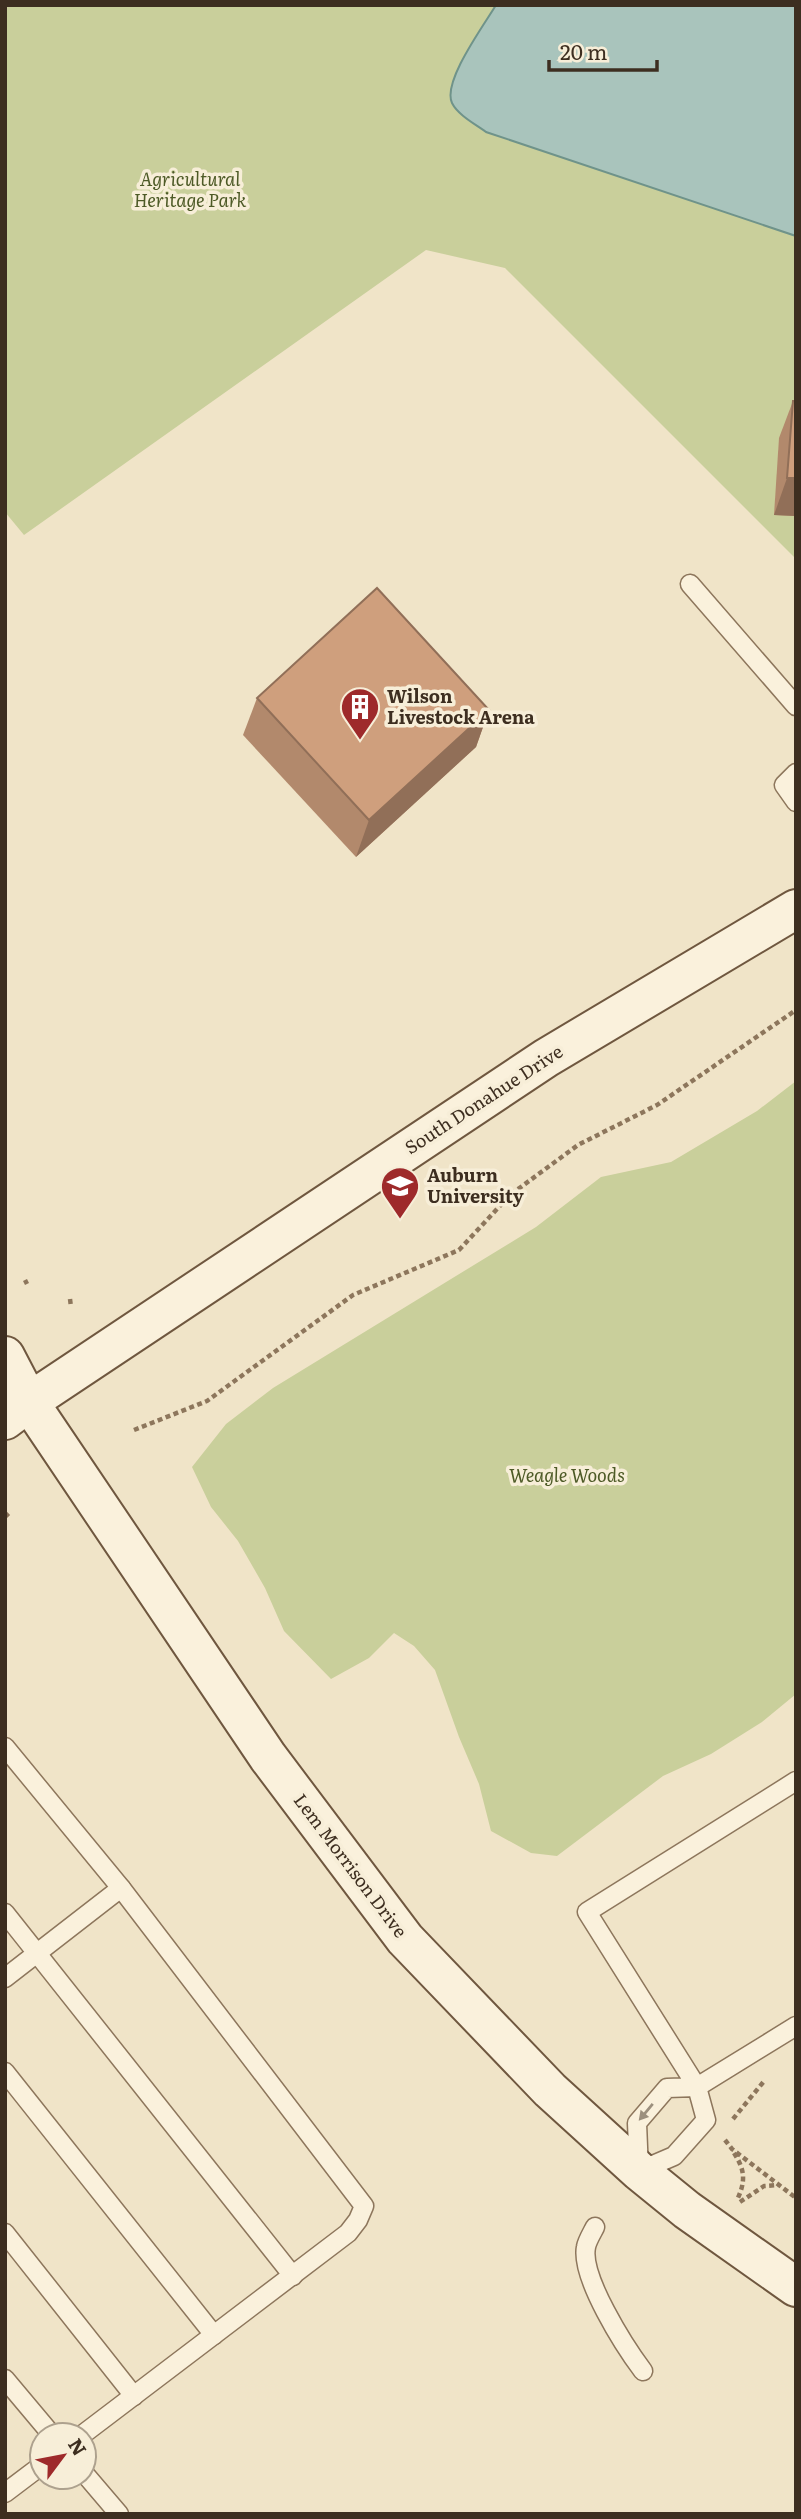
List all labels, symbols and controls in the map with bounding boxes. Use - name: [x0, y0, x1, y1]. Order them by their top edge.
- scale bar: [549, 28, 658, 72]
- text: 20 m: [560, 35, 607, 66]
- park label: Agricultural Heritage Park: [134, 165, 246, 213]
- place label: Wilson Livestock Arena: [387, 682, 535, 730]
- building icon: Wilson Livestock Arena: [339, 686, 381, 741]
- street label: South Donahue Drive: [399, 1037, 568, 1160]
- place label: Auburn University: [427, 1161, 524, 1209]
- school or university icon: Auburn University: [379, 1165, 421, 1220]
- park label: Weagle Woods: [509, 1461, 625, 1488]
- street label: Lem Morrison Drive: [288, 1787, 414, 1943]
- one-way arrow: [639, 2103, 654, 2121]
- north arrow: [28, 2421, 98, 2491]
- text: N: [62, 2432, 94, 2461]

